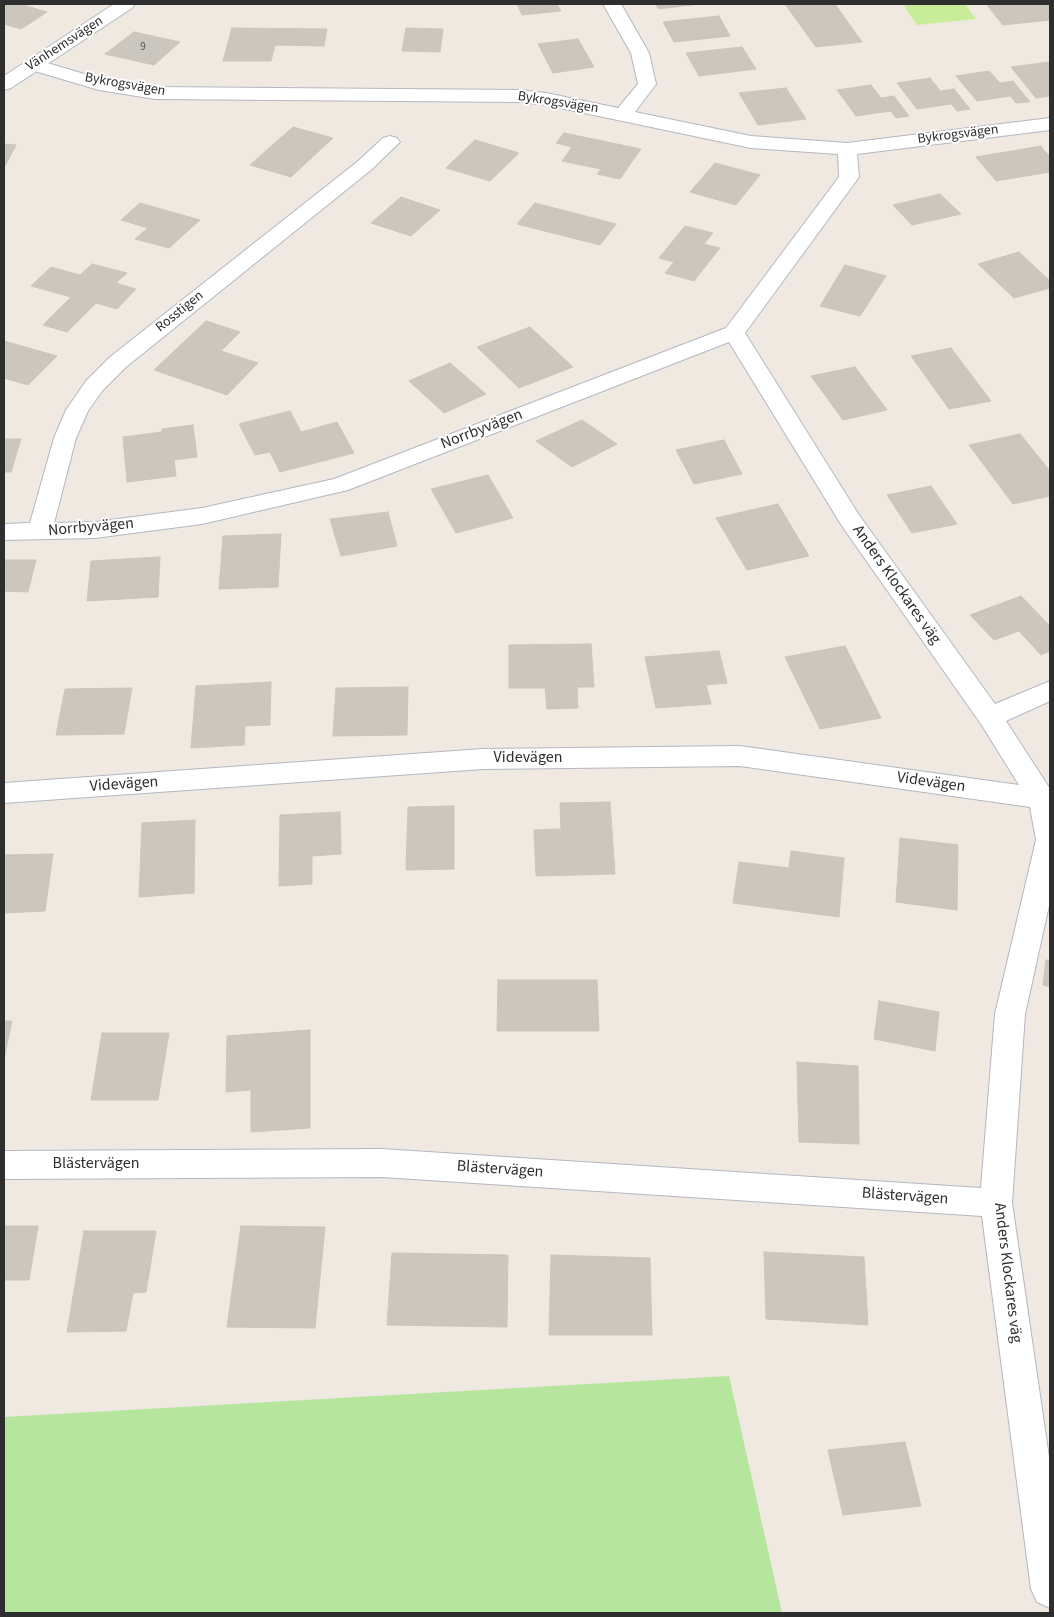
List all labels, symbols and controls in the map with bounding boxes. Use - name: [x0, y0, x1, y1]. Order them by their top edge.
- street label: Vänhemsvägen: [23, 13, 107, 75]
- house number: 9: [140, 41, 146, 55]
- street label: Bykrogsvägen: [83, 70, 167, 100]
- street label: Bykrogsvägen: [516, 88, 600, 118]
- street label: Bykrogsvägen: [917, 122, 999, 148]
- street label: Rosstigen: [153, 288, 207, 336]
- street label: Norrbyvägen: [438, 406, 526, 454]
- street label: Norrbyvägen: [47, 515, 135, 541]
- street label: Anders Klockares väg: [848, 522, 944, 648]
- street label: Videvägen: [494, 748, 562, 768]
- street label: Videvägen: [896, 769, 966, 797]
- street label: Videvägen: [89, 773, 159, 797]
- street label: Blästervägen: [53, 1154, 139, 1174]
- street label: Blästervägen: [456, 1157, 544, 1183]
- street label: Blästervägen: [861, 1184, 949, 1210]
- street label: Anders Klockares väg: [989, 1202, 1025, 1344]

